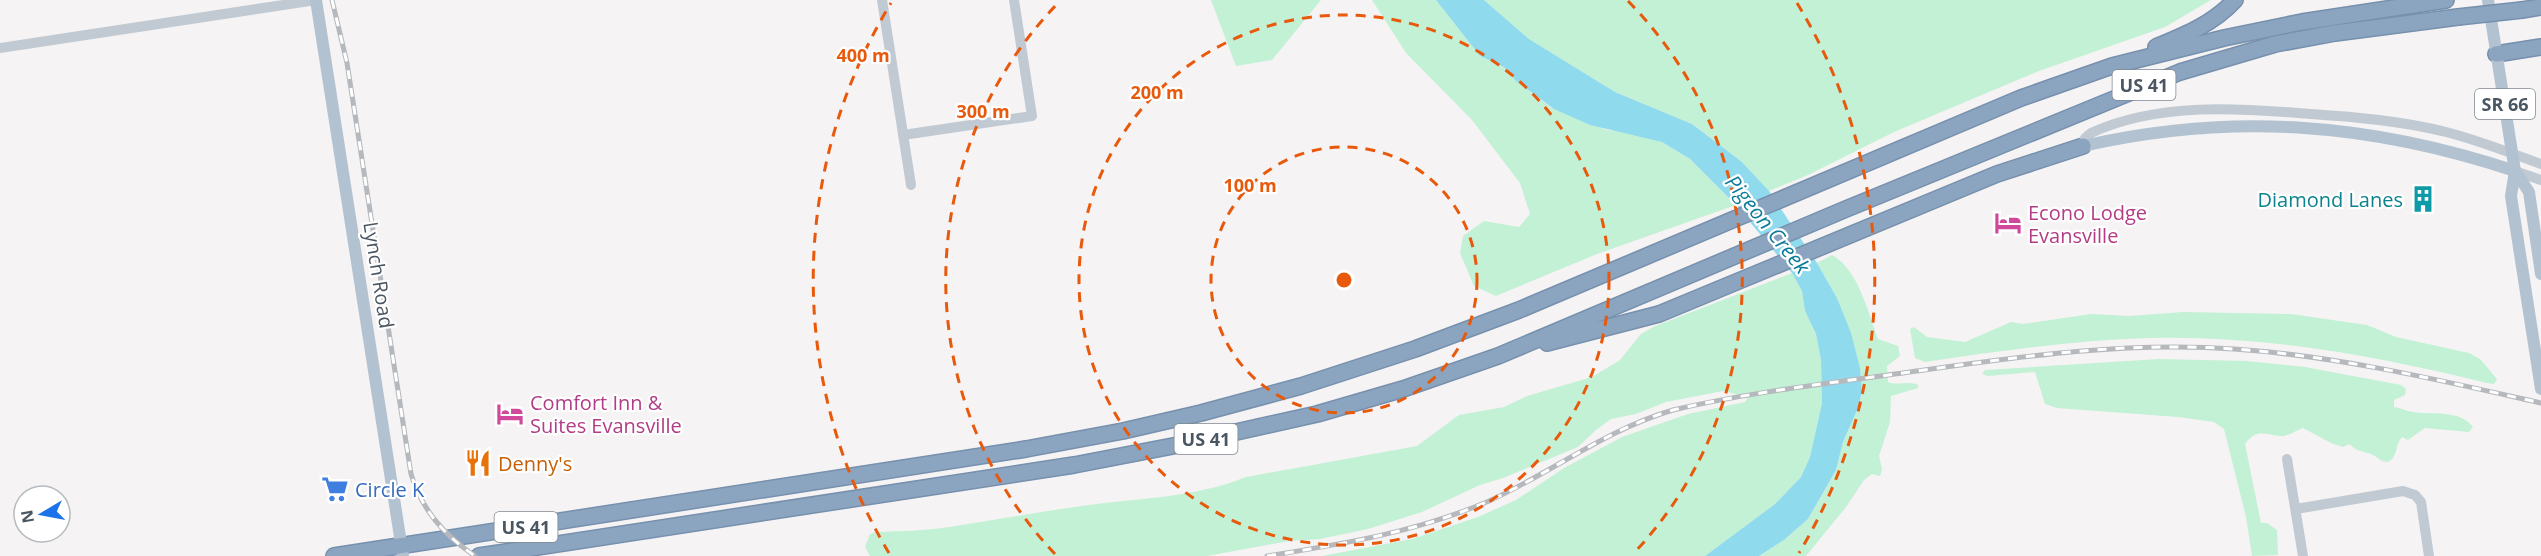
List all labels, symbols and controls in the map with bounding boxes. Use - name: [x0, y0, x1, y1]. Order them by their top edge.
- text: 400 m: [836, 43, 890, 67]
- road number: US 41: [2112, 70, 2176, 100]
- text: 200 m: [1130, 80, 1184, 104]
- road number: SR 66: [2475, 89, 2535, 119]
- text: 300 m: [956, 99, 1010, 123]
- water label: Pigeon Creek: [1719, 169, 1817, 280]
- text: 100 m: [1223, 173, 1277, 197]
- building icon: Diamond Lanes: [2408, 184, 2438, 214]
- place label: Diamond Lanes: [2258, 186, 2403, 213]
- place label: Econo Lodge Evansville: [2028, 199, 2147, 249]
- hotel icon: Econo Lodge Evansville: [1993, 208, 2023, 238]
- street label: Lynch Road: [357, 220, 401, 330]
- centre of rings: [1334, 270, 1354, 290]
- place label: Comfort Inn & Suites Evansville: [530, 389, 682, 439]
- hotel icon: Comfort Inn & Suites Evansville: [495, 399, 525, 429]
- road number: US 41: [1174, 424, 1238, 454]
- restaurant icon: Denny's: [463, 448, 493, 478]
- place label: Denny's: [498, 450, 572, 477]
- supermarket icon: Circle K: [320, 474, 350, 504]
- place label: Circle K: [355, 476, 425, 503]
- north arrow: [12, 484, 72, 544]
- text: N: [15, 508, 39, 525]
- road number: US 41: [494, 512, 558, 542]

